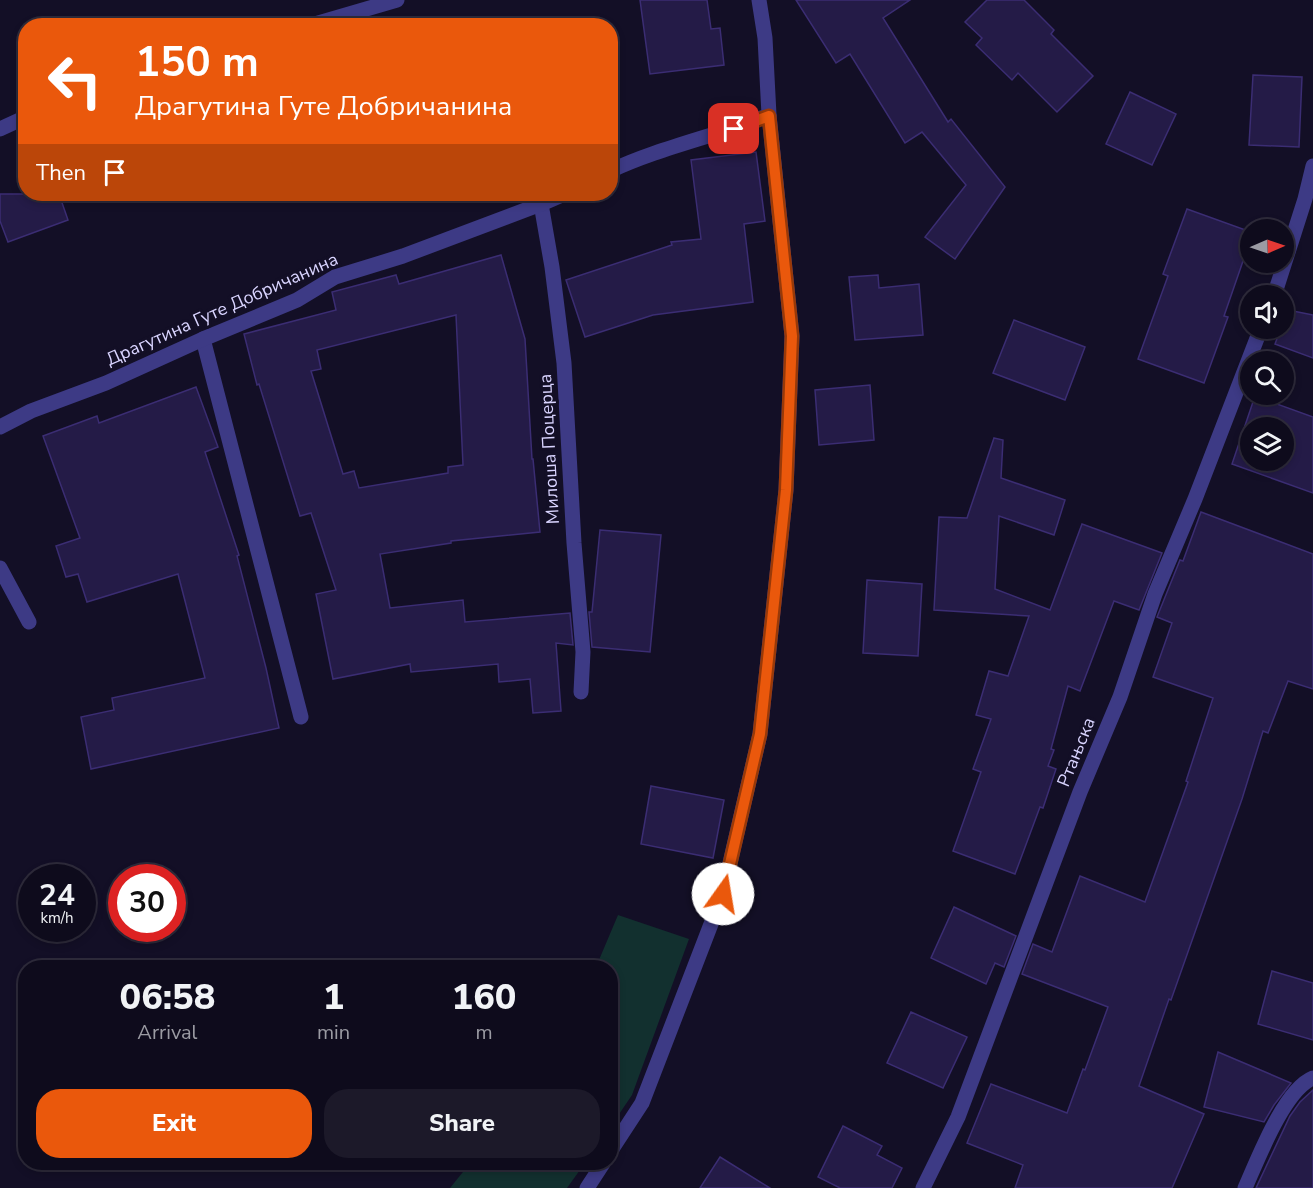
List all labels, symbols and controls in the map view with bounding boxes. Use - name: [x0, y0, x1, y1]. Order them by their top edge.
- text: 150 m: [135, 34, 259, 91]
- icon: left: [36, 42, 114, 120]
- text: Драгутина Гуте Добричанина: [135, 88, 512, 125]
- pin: [708, 103, 759, 154]
- icon: arrive: [717, 112, 750, 145]
- icon: arrive: [98, 156, 131, 189]
- text: Then: [36, 158, 86, 188]
- north arrow: [1240, 219, 1294, 273]
- map controls: [1240, 219, 1294, 471]
- street label: Драгутина Гуте Добричанина: [102, 247, 342, 371]
- button: sound: [1240, 285, 1294, 339]
- button: search: [1240, 351, 1294, 405]
- street label: Милоша Поцерца: [533, 373, 565, 525]
- button: layers: [1240, 417, 1294, 471]
- street label: Ртањска: [1051, 714, 1101, 790]
- position arrow: [691, 862, 755, 926]
- speed limit sign: 30: [108, 864, 186, 942]
- text: 24: [39, 875, 75, 916]
- text: km/h: [40, 908, 74, 928]
- text: 06:58: [120, 973, 215, 1022]
- text: 1: [323, 973, 344, 1022]
- text: 160: [452, 973, 516, 1022]
- text: Arrival: [137, 1019, 198, 1046]
- text: min: [317, 1019, 350, 1046]
- text: m: [475, 1019, 493, 1046]
- button: Exit: [36, 1089, 312, 1158]
- button: Share: [324, 1089, 600, 1158]

